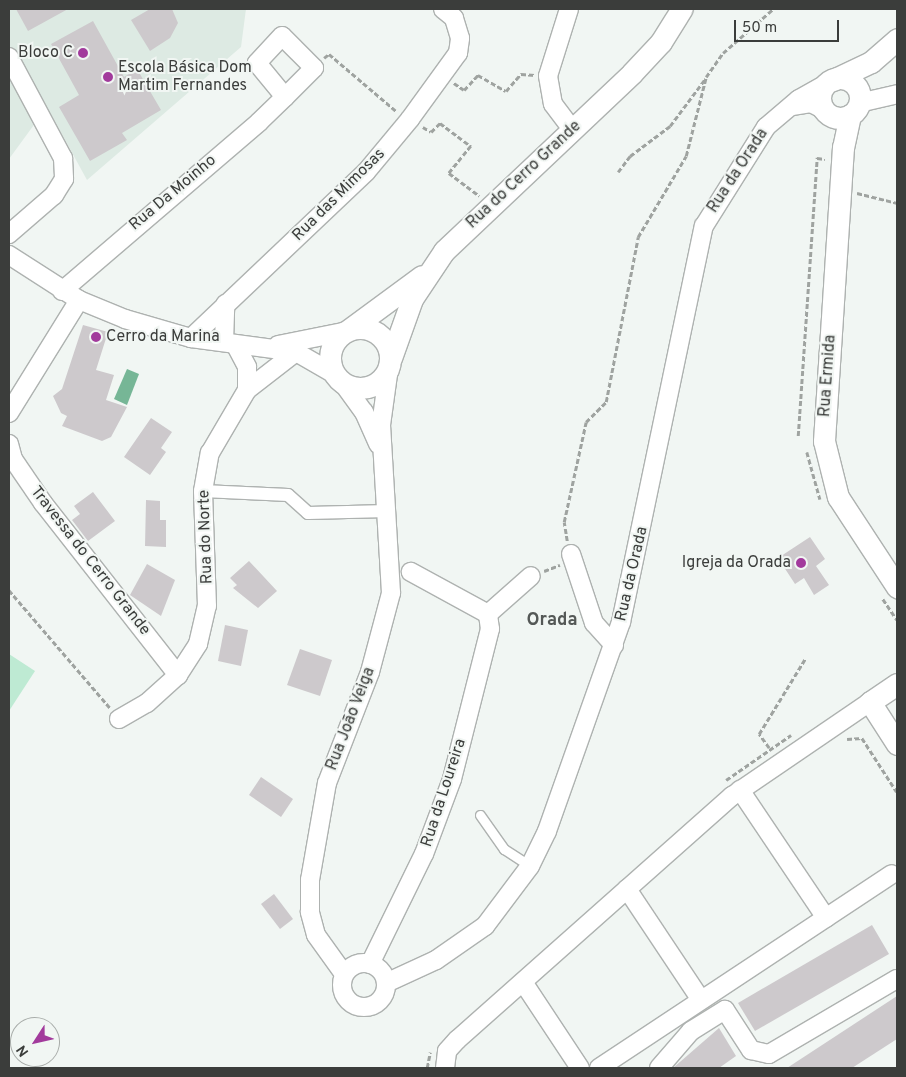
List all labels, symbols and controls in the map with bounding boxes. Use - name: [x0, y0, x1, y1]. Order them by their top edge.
- scale bar: [736, 10, 841, 42]
- text: 50 m: [742, 19, 777, 38]
- place label: Bloco C: [18, 43, 73, 63]
- marker: Bloco C: [77, 47, 89, 59]
- place label: Escola Básica Dom Martim Fernandes: [118, 58, 252, 96]
- marker: Escola Básica Dom Martim Fernandes: [102, 71, 114, 83]
- street label: Rua do Cerro Grande: [463, 117, 585, 233]
- street label: Rua da Orada: [704, 125, 772, 217]
- street label: Rua das Mimosas: [289, 145, 389, 245]
- street label: Rua Da Moinho: [126, 151, 220, 235]
- place label: Cerro da Marina: [106, 327, 220, 347]
- marker: Cerro da Marina: [90, 331, 102, 343]
- street label: Rua Ermida: [816, 334, 840, 418]
- street label: Travessa do Cerro Grande: [26, 483, 154, 639]
- street label: Rua do Norte: [195, 489, 217, 585]
- street label: Rua da Orada: [612, 525, 652, 623]
- place label: Igreja da Orada: [682, 553, 791, 573]
- marker: Igreja da Orada: [795, 557, 807, 569]
- district label: Orada: [527, 610, 577, 632]
- street label: Rua João Veiga: [322, 664, 380, 774]
- street label: Rua da Loureira: [417, 736, 471, 850]
- north arrow: [10, 1017, 60, 1067]
- text: N: [13, 1041, 33, 1059]

